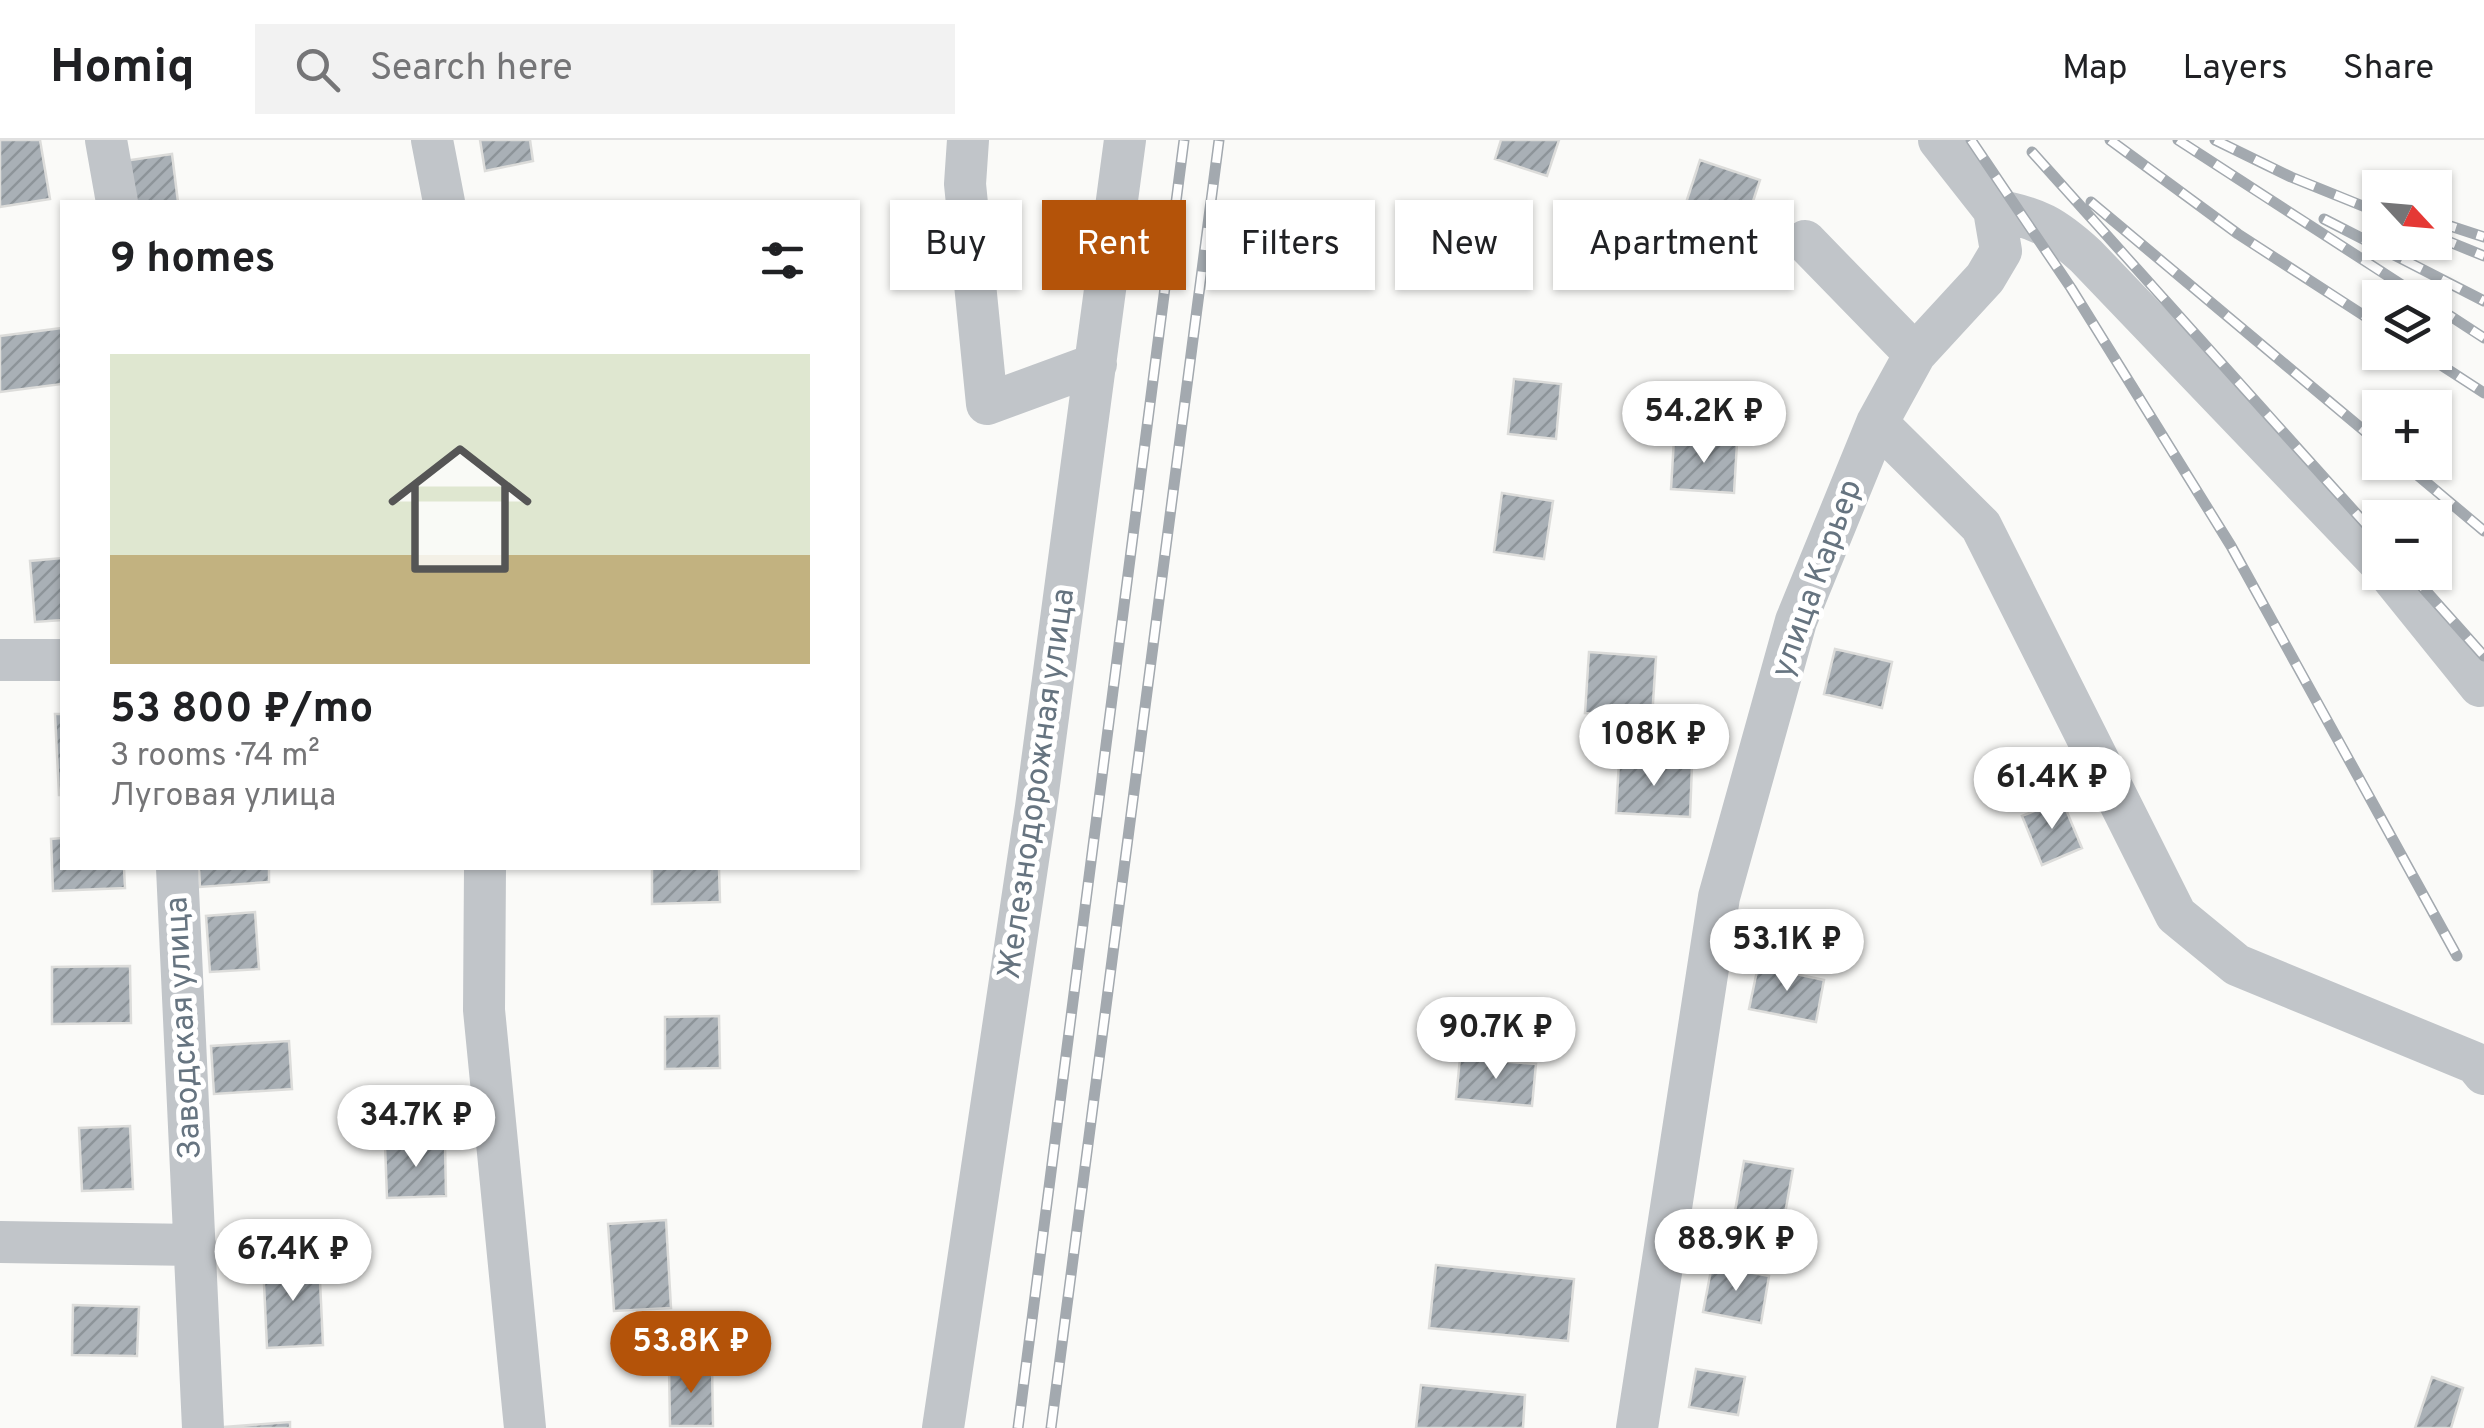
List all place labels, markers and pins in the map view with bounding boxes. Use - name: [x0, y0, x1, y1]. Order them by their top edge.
- pin: 54.2K ₽: [1612, 381, 1796, 466]
- pin: 108K ₽: [1573, 704, 1735, 789]
- pin: 61.4K ₽: [1960, 747, 2144, 832]
- pin: 53.1K ₽: [1695, 909, 1879, 994]
- pin: 90.7K ₽: [1404, 997, 1588, 1082]
- pin: 34.7K ₽: [324, 1085, 508, 1170]
- pin: 88.9K ₽: [1644, 1209, 1828, 1294]
- pin: 67.4K ₽: [201, 1219, 385, 1304]
- pin: 53.8K ₽: [599, 1311, 783, 1396]

